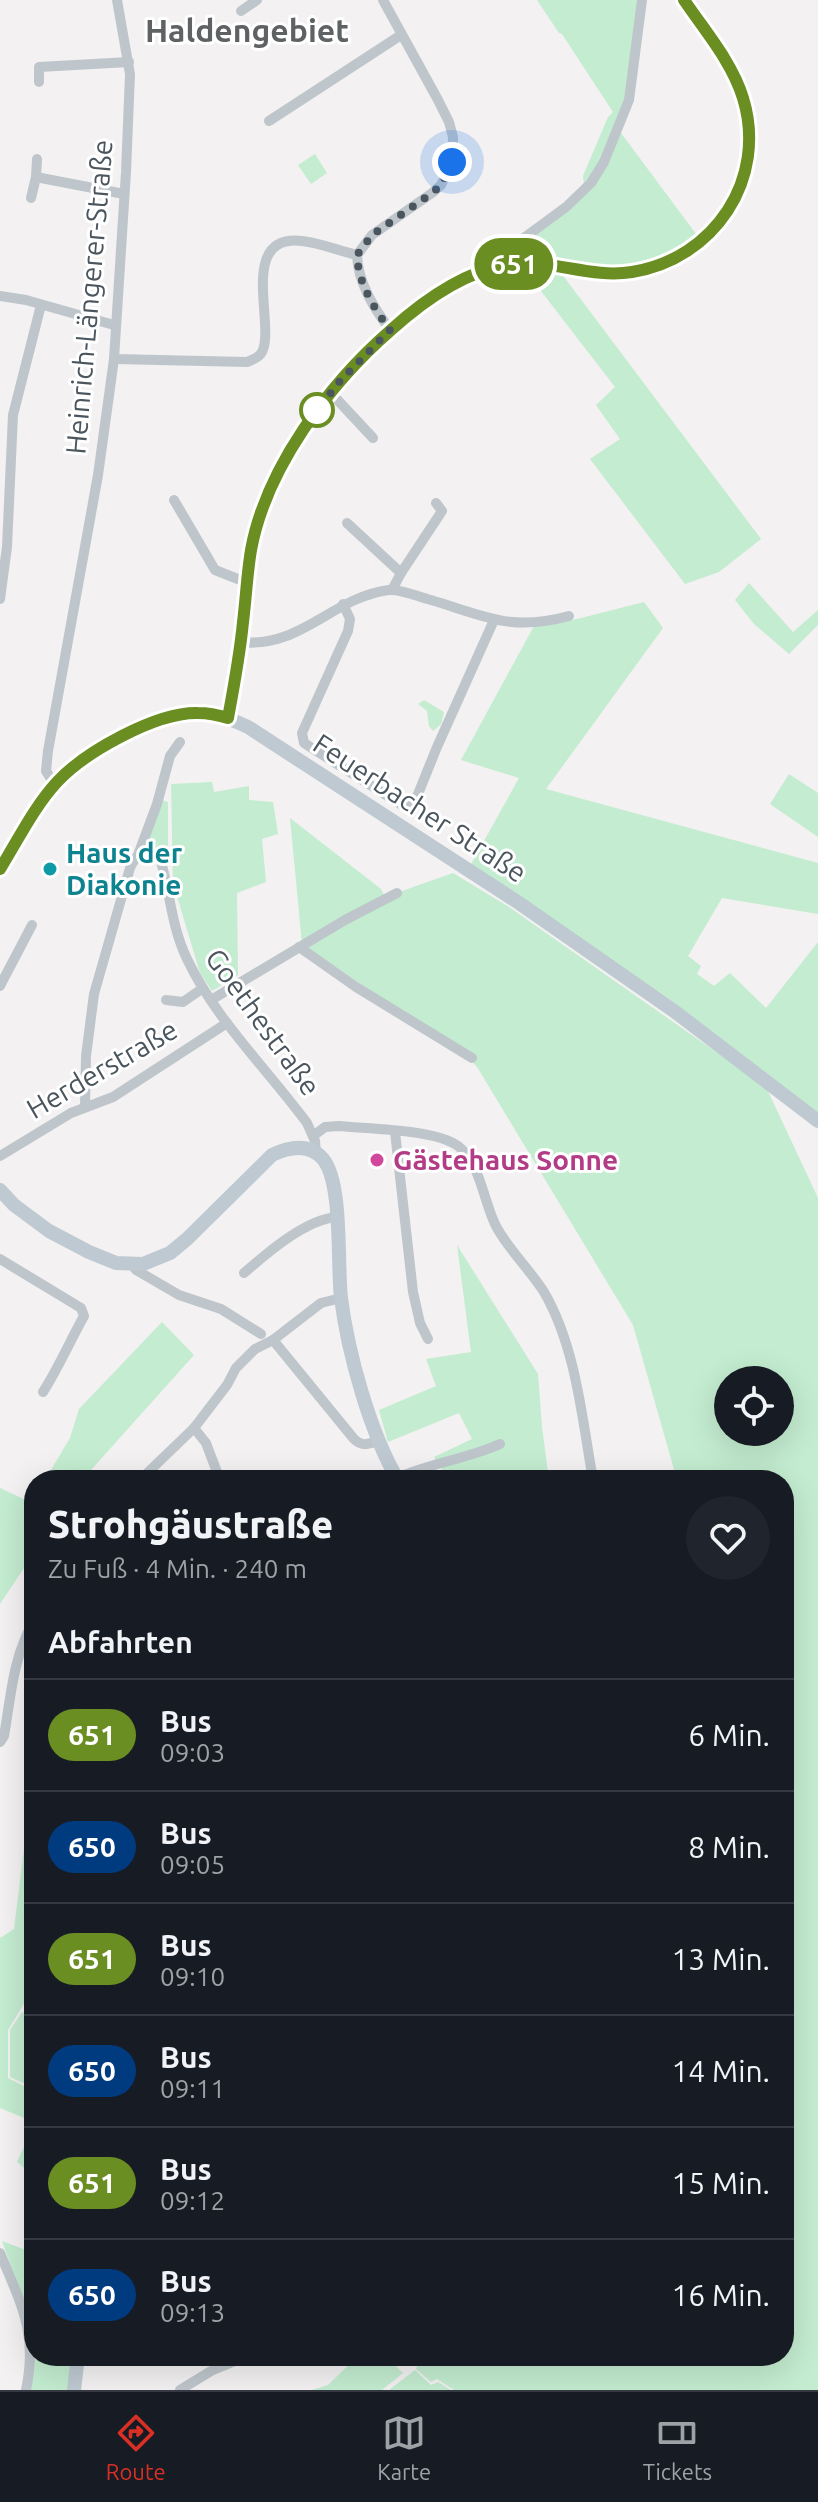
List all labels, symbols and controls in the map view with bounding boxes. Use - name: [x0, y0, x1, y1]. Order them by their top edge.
- district label: Haldengebiet: [145, 12, 349, 48]
- street label: Heinrich-Längerer-Straße: [59, 138, 118, 456]
- your location: [432, 142, 472, 182]
- line badge: 651: [468, 238, 560, 290]
- text: 651: [490, 248, 538, 279]
- unlabelled marker: [300, 393, 334, 427]
- street label: Feuerbacher Straße: [308, 727, 532, 888]
- place label: Haus der Diakonie: [66, 837, 183, 900]
- marker: Haus der Diakonie: [41, 860, 59, 878]
- street label: Goethestraße: [200, 942, 327, 1101]
- street label: Herderstraße: [21, 1013, 182, 1124]
- place label: Gästehaus Sonne: [393, 1144, 618, 1175]
- marker: Gästehaus Sonne: [368, 1151, 386, 1169]
- map controls: [714, 1366, 794, 1446]
- button: locate: [714, 1366, 794, 1446]
- button: heart: [686, 1496, 770, 1580]
- text: Strohgäustraße: [48, 1503, 333, 1545]
- text: Zu Fuß · 4 Min. · 240 m: [48, 1554, 307, 1583]
- text: Abfahrten: [48, 1625, 193, 1659]
- text: Bus: [160, 1704, 212, 1738]
- text: 6 Min.: [688, 1718, 770, 1752]
- text: 651: [68, 1719, 116, 1750]
- text: 09:03: [160, 1738, 225, 1767]
- text: Bus: [160, 1816, 212, 1850]
- text: 8 Min.: [688, 1830, 770, 1864]
- text: 650: [68, 1831, 116, 1862]
- text: 09:05: [160, 1850, 225, 1879]
- text: Bus: [160, 1928, 212, 1962]
- text: 13 Min.: [671, 1942, 770, 1976]
- text: 651: [68, 1943, 116, 1974]
- text: 09:10: [160, 1962, 225, 1991]
- text: Bus: [160, 2040, 212, 2074]
- text: 14 Min.: [671, 2054, 770, 2088]
- text: 650: [68, 2055, 116, 2086]
- text: 09:11: [160, 2074, 225, 2103]
- text: Bus: [160, 2152, 212, 2186]
- text: 15 Min.: [671, 2166, 770, 2200]
- text: 651: [68, 2167, 116, 2198]
- text: 09:12: [160, 2186, 225, 2215]
- text: Bus: [160, 2264, 212, 2298]
- text: 16 Min.: [671, 2278, 770, 2312]
- text: 650: [68, 2279, 116, 2310]
- text: 09:13: [160, 2298, 225, 2327]
- tab: Route: [106, 2411, 166, 2484]
- tab: Karte: [377, 2411, 431, 2484]
- tab: Tickets: [643, 2411, 712, 2484]

